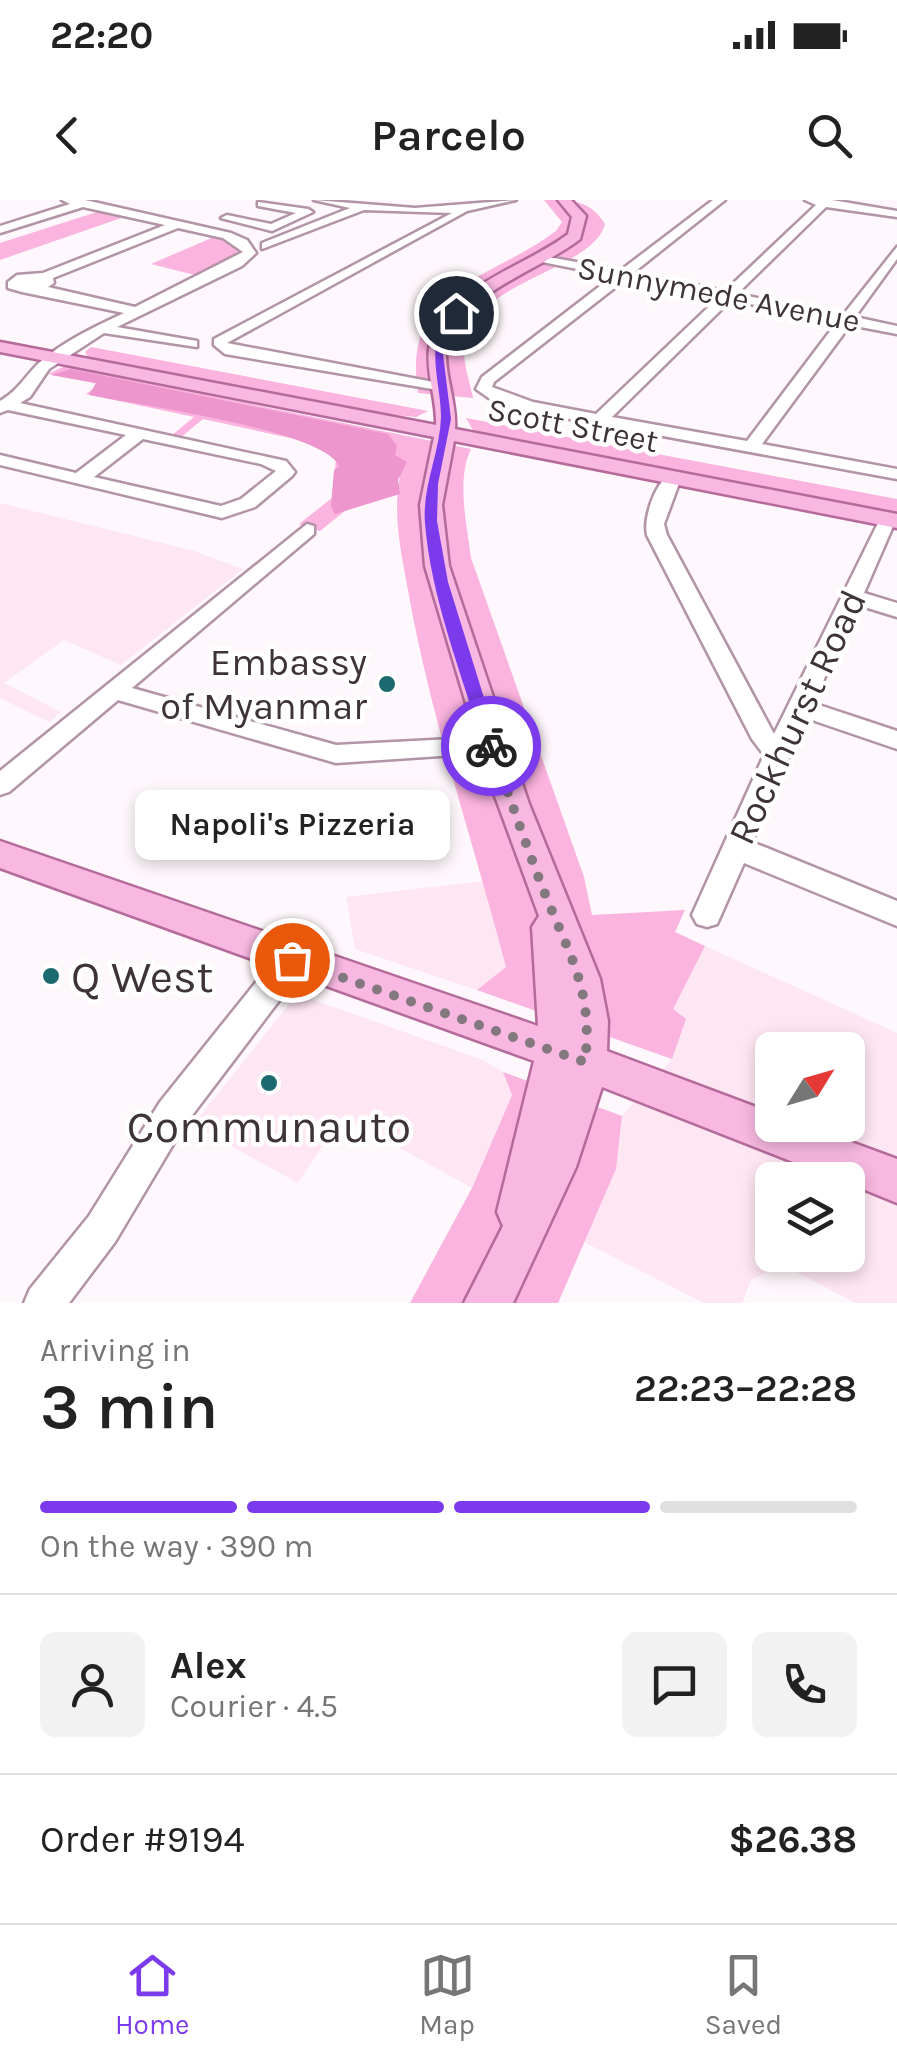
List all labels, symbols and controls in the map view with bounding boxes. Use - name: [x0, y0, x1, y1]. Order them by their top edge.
- text: 22:20: [50, 13, 153, 58]
- icon: back: [40, 108, 95, 163]
- icon: search: [802, 108, 857, 163]
- text: Parcelo: [371, 109, 526, 161]
- street label: Sunnymede Avenue: [575, 249, 863, 340]
- pin: [414, 271, 499, 356]
- icon: home: [429, 286, 484, 341]
- street label: Scott Street: [485, 391, 661, 460]
- street label: Rockhurst Road: [719, 583, 876, 852]
- place label: Embassy of Myanmar: [160, 640, 367, 729]
- marker: Embassy of Myanmar: [376, 673, 398, 695]
- courier: [441, 696, 541, 796]
- icon: bike: [464, 719, 519, 774]
- callout: Napoli's Pizzeria: [134, 790, 450, 860]
- text: Napoli's Pizzeria: [170, 806, 415, 843]
- pin: [250, 918, 335, 1003]
- icon: bag: [265, 933, 320, 988]
- place label: Q West: [71, 951, 213, 1003]
- marker: Q West: [40, 965, 62, 987]
- north arrow: [755, 1032, 865, 1142]
- map controls: [755, 1032, 865, 1272]
- marker: Communauto: [258, 1072, 280, 1094]
- place label: Communauto: [127, 1101, 411, 1153]
- button: layers: [755, 1162, 865, 1272]
- text: Arriving in: [40, 1332, 191, 1369]
- text: 22:23–22:28: [634, 1366, 857, 1411]
- text: 3 min: [40, 1368, 218, 1444]
- text: On the way · 390 m: [40, 1528, 314, 1565]
- button: person: [40, 1632, 145, 1737]
- button: chat: [622, 1632, 727, 1737]
- button: phone: [752, 1632, 857, 1737]
- text: Alex: [170, 1643, 247, 1688]
- text: Courier · 4.5: [170, 1688, 338, 1725]
- text: Order #9194: [40, 1817, 245, 1862]
- text: $26.38: [728, 1817, 857, 1862]
- tab: Home: [115, 1948, 190, 2041]
- tab: Map: [419, 1948, 475, 2041]
- tab: Saved: [705, 1948, 782, 2041]

